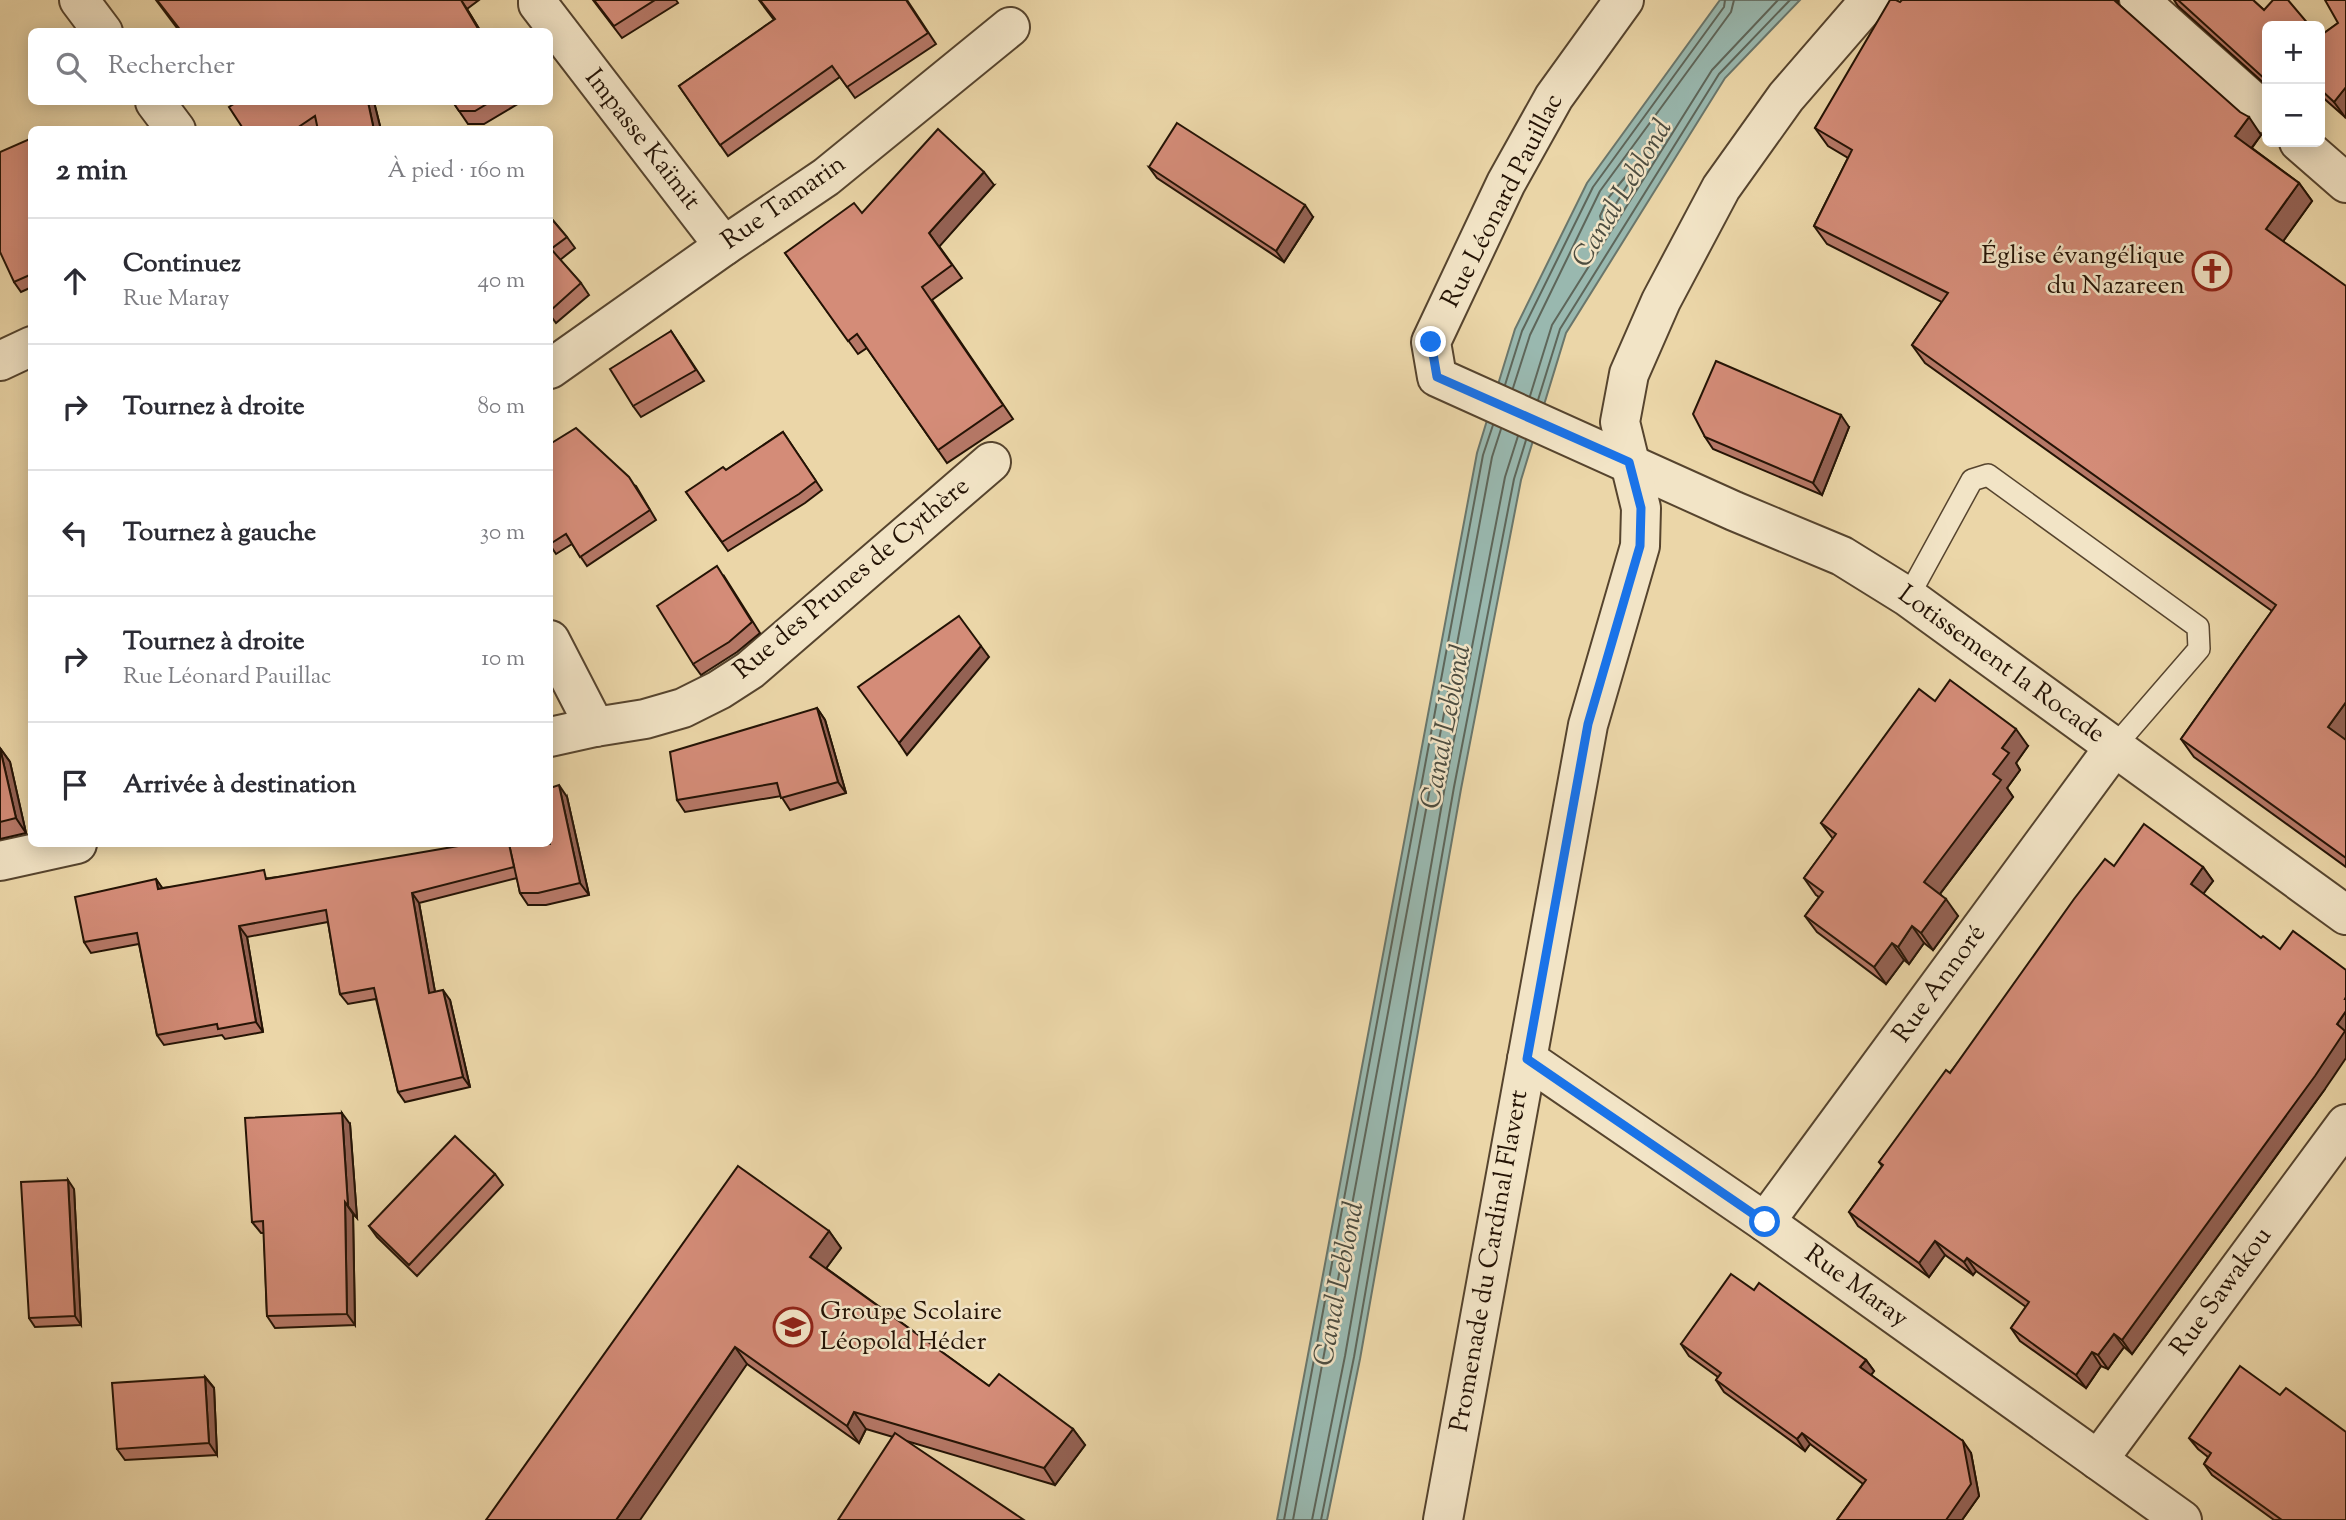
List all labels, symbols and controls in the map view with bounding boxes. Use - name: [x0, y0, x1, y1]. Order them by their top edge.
- map controls: [2262, 21, 2325, 147]
- button: +: [2262, 21, 2325, 84]
- search box: [28, 28, 553, 105]
- icon: search: [52, 48, 90, 86]
- text: Rechercher: [108, 48, 235, 85]
- street label: Impasse Kaïmit: [575, 62, 709, 218]
- button: −: [2262, 84, 2325, 147]
- street label: Rue Léonard Pauillac: [1433, 87, 1573, 314]
- water label: Canal Leblond: [1563, 112, 1683, 276]
- street label: Rue Tamarin: [714, 147, 854, 259]
- text: 2 min: [56, 150, 128, 193]
- text: À pied · 160 m: [388, 155, 525, 188]
- place label: Église évangélique du Nazareen: [1981, 238, 2185, 305]
- text: Continuez: [123, 246, 241, 283]
- church icon: Église évangélique du Nazareen: [2191, 250, 2233, 292]
- icon: ahead: [56, 262, 94, 300]
- text: 40 m: [478, 265, 525, 298]
- text: Rue Maray: [123, 283, 230, 316]
- route end: [1415, 326, 1446, 357]
- icon: right: [56, 388, 94, 426]
- text: Tournez à droite: [123, 389, 305, 426]
- text: 80 m: [477, 391, 525, 424]
- street label: Rue des Prunes de Cythère: [726, 469, 978, 689]
- icon: left: [56, 514, 94, 552]
- text: Tournez à gauche: [123, 515, 316, 552]
- text: 30 m: [480, 517, 525, 550]
- street label: Lotissement la Rocade: [1890, 577, 2112, 753]
- text: Tournez à droite: [123, 624, 305, 661]
- icon: right: [56, 640, 94, 678]
- water label: Canal Leblond: [1412, 641, 1483, 812]
- text: 10 m: [481, 643, 525, 676]
- text: Rue Léonard Pauillac: [123, 661, 332, 694]
- icon: arrive: [56, 766, 94, 804]
- text: Arrivée à destination: [123, 767, 356, 804]
- street label: Rue Annoré: [1884, 917, 1996, 1051]
- street label: Promenade du Cardinal Flavert: [1442, 1087, 1538, 1435]
- water label: Canal Leblond: [1305, 1198, 1376, 1369]
- route start: [1749, 1206, 1780, 1237]
- street label: Rue Sawakou: [2162, 1220, 2282, 1364]
- street label: Rue Maray: [1796, 1237, 1916, 1337]
- place label: Groupe Scolaire Léopold Héder: [820, 1294, 1002, 1361]
- school or university icon: Groupe Scolaire Léopold Héder: [772, 1306, 814, 1348]

